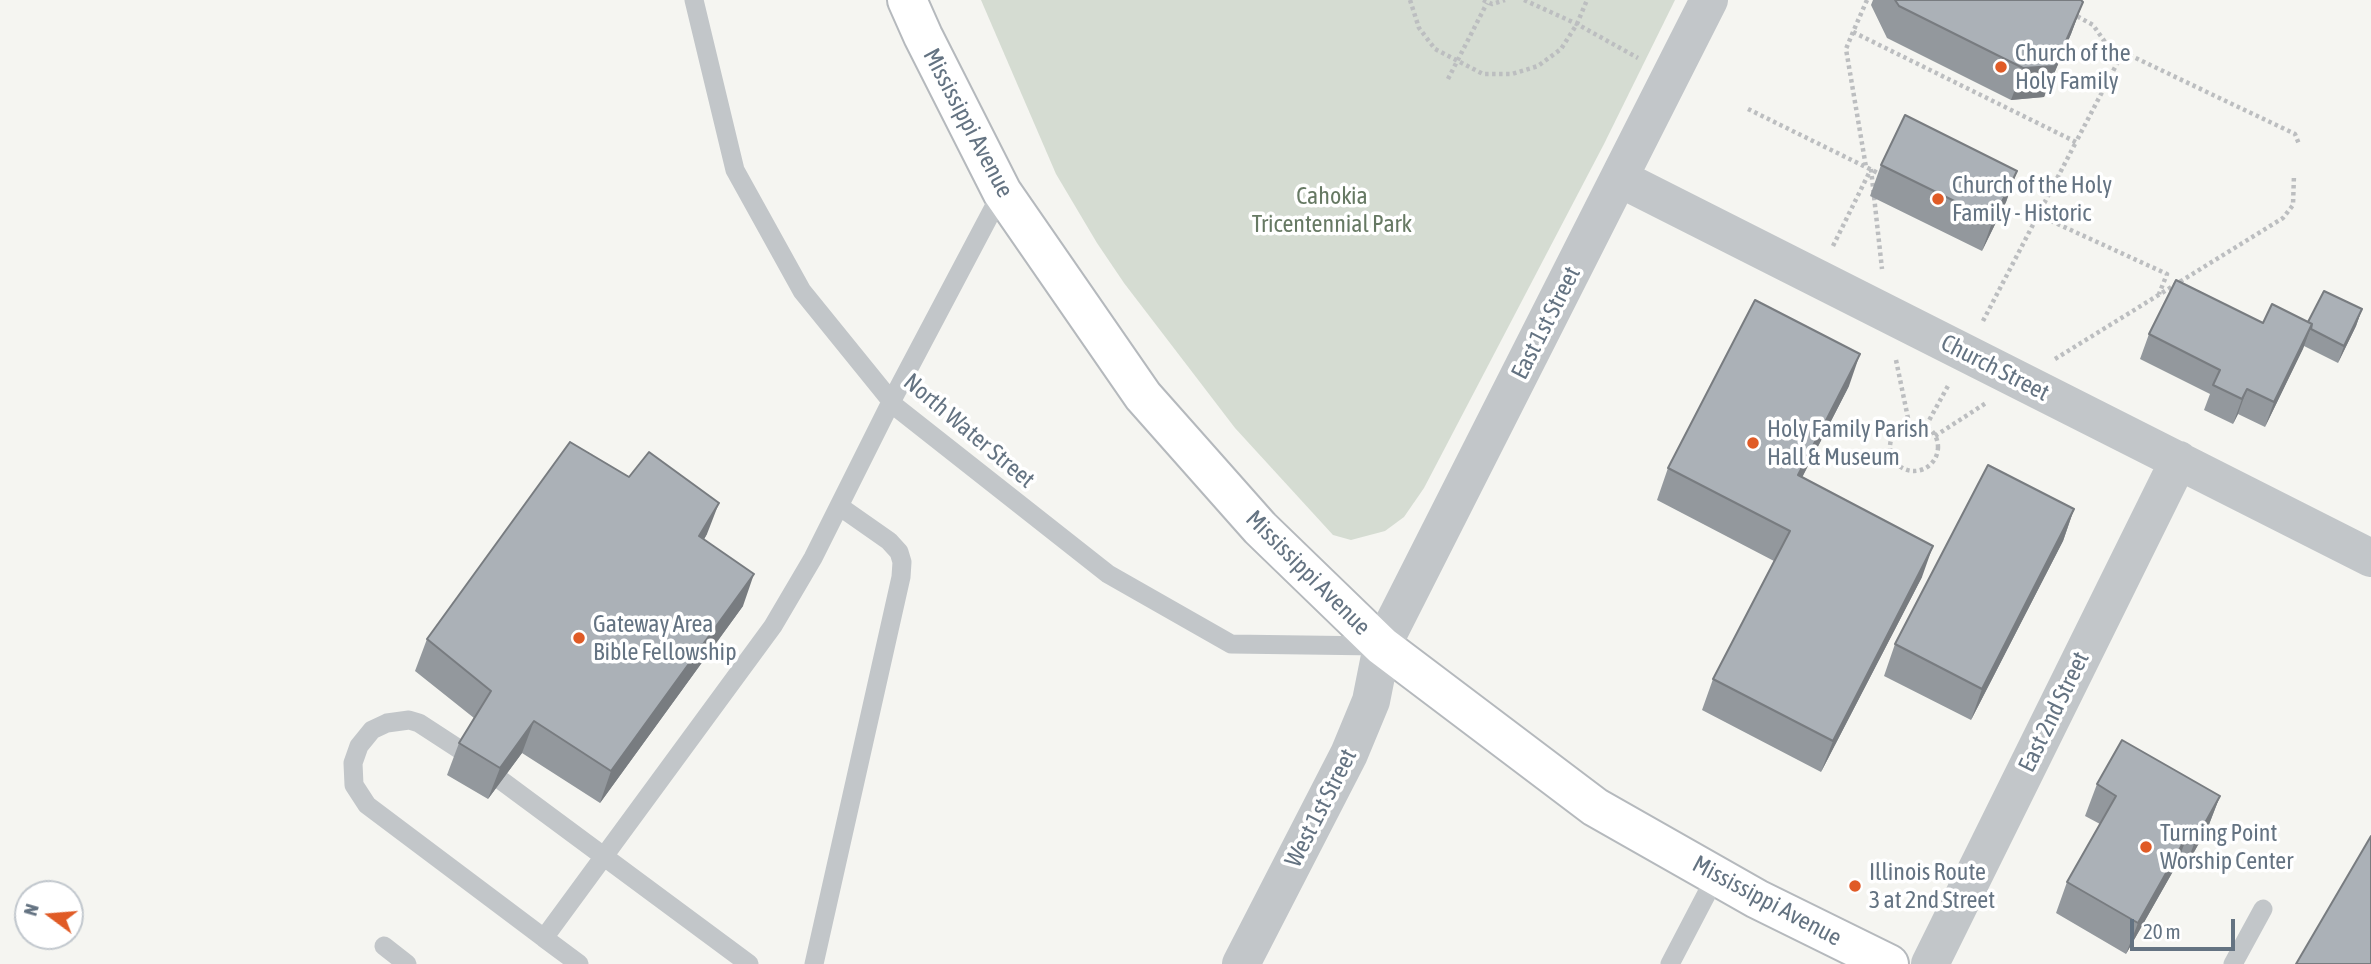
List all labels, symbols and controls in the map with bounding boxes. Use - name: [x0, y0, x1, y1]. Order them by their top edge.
- place label: Church of the Holy Family: [2015, 39, 2131, 95]
- street label: Mississippi Avenue: [917, 44, 1019, 202]
- marker: Church of the Holy Family: [1993, 59, 2009, 75]
- place label: Church of the Holy Family - Historic: [1952, 171, 2112, 227]
- park label: Cahokia Tricentennial Park: [1252, 182, 1412, 238]
- marker: Church of the Holy Family - Historic: [1930, 191, 1946, 207]
- street label: East 1st Street: [1505, 262, 1587, 384]
- street label: Church Street: [1936, 328, 2054, 408]
- street label: North Water Street: [897, 368, 1041, 494]
- place label: Holy Family Parish Hall & Museum: [1767, 415, 1929, 471]
- marker: Holy Family Parish Hall & Museum: [1745, 435, 1761, 451]
- street label: Mississippi Avenue: [1240, 505, 1376, 641]
- place label: Gateway Area Bible Fellowship: [593, 610, 737, 666]
- marker: Gateway Area Bible Fellowship: [571, 630, 587, 646]
- street label: East 2nd Street: [2012, 647, 2096, 777]
- street label: West 1st Street: [1279, 744, 1363, 872]
- place label: Turning Point Worship Center: [2160, 819, 2293, 875]
- marker: Turning Point Worship Center: [2138, 839, 2154, 855]
- street label: Mississippi Avenue: [1688, 850, 1846, 952]
- place label: Illinois Route 3 at 2nd Street: [1869, 858, 1995, 914]
- marker: Illinois Route 3 at 2nd Street: [1847, 878, 1863, 894]
- north arrow: [14, 880, 84, 950]
- text: N: [19, 901, 43, 918]
- scale bar: [2133, 904, 2238, 948]
- text: 20 m: [2143, 919, 2181, 943]

